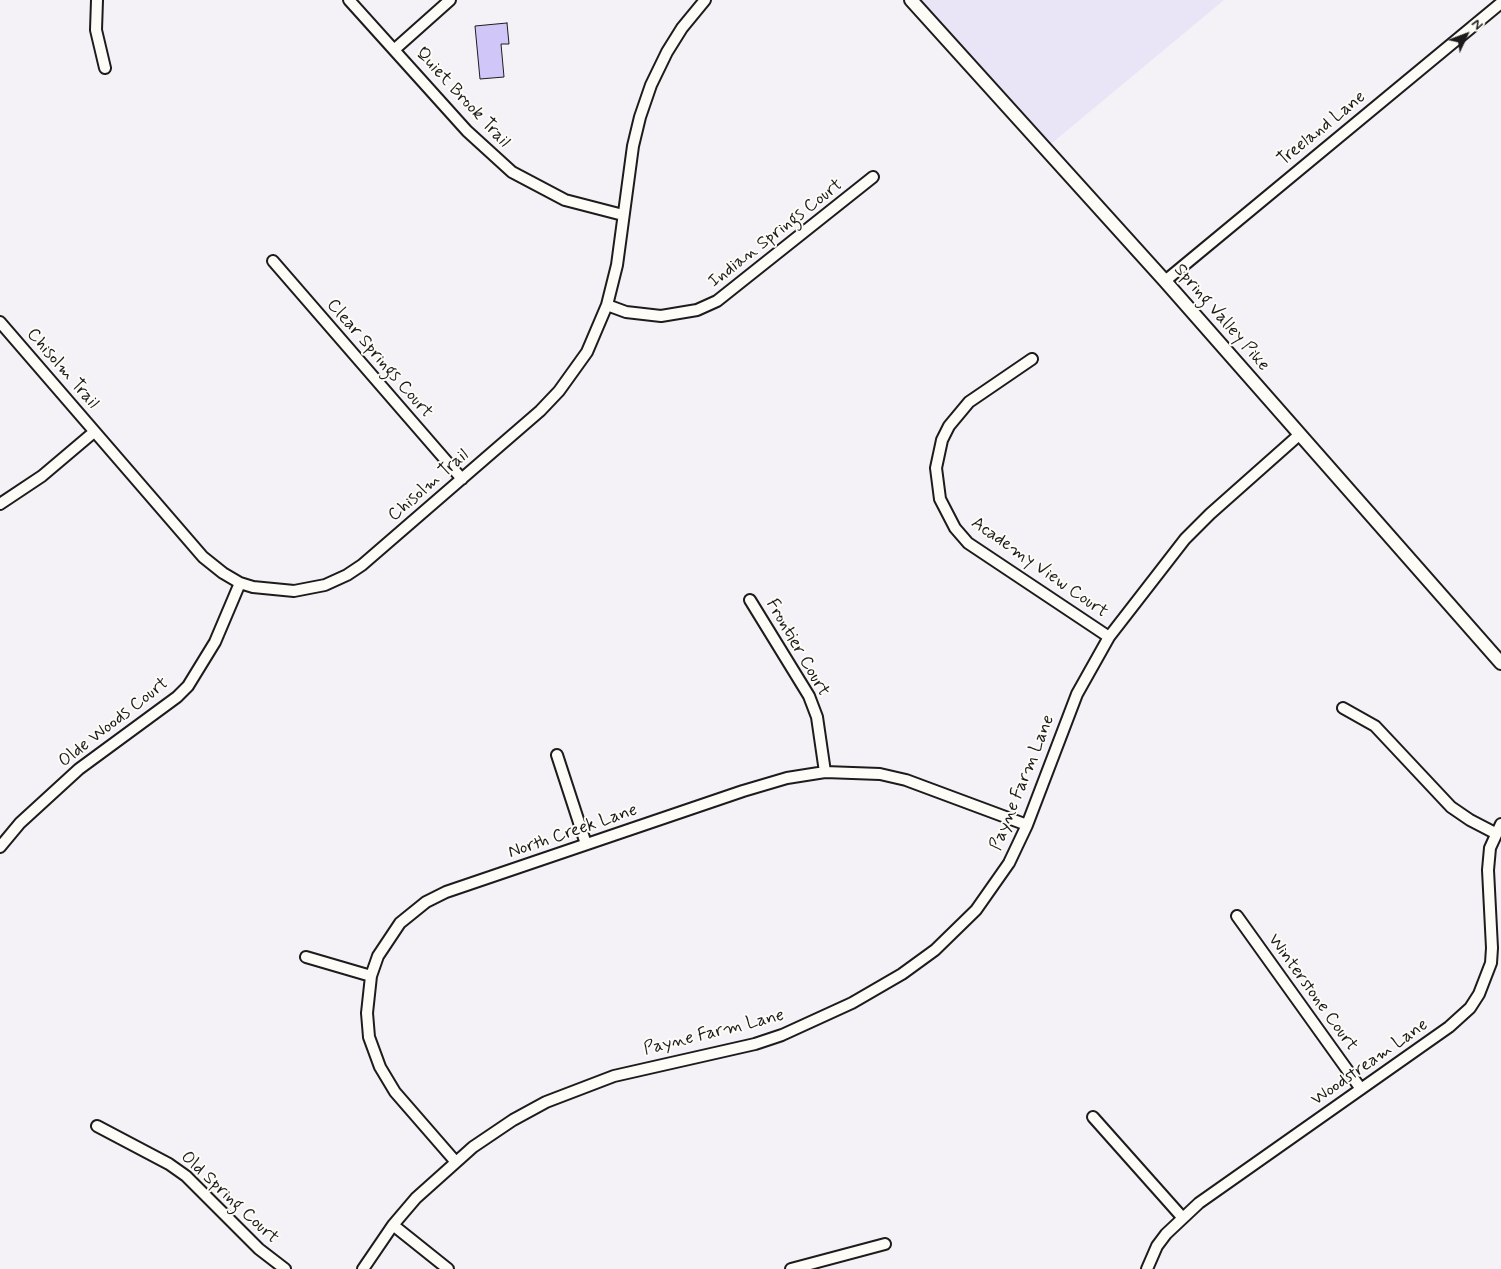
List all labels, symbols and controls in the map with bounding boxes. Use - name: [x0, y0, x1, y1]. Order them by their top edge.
- north arrow: [1441, 10, 1491, 60]
- text: N: [1467, 15, 1487, 34]
- street label: Quiet Brook Trail: [410, 43, 514, 153]
- street label: Treeland Lane: [1274, 87, 1370, 171]
- street label: Indian Springs Court: [705, 175, 847, 293]
- street label: Spring Valley Pike: [1168, 260, 1274, 376]
- street label: Clear Springs Court: [321, 295, 437, 423]
- street label: Chisolm Trail: [21, 324, 103, 414]
- street label: Chisolm Trail: [384, 445, 474, 527]
- street label: Academy View Court: [967, 513, 1111, 623]
- street label: Frontier Court: [760, 595, 834, 701]
- street label: Olde Woods Court: [55, 673, 173, 773]
- street label: Payne Farm Lane: [986, 712, 1060, 854]
- street label: North Creek Lane: [506, 800, 640, 864]
- street label: Winterstone Court: [1262, 930, 1362, 1056]
- street label: Payne Farm Lane: [641, 1005, 787, 1061]
- street label: Woodstream Lane: [1307, 1015, 1433, 1111]
- street label: Old Spring Court: [175, 1147, 283, 1249]

